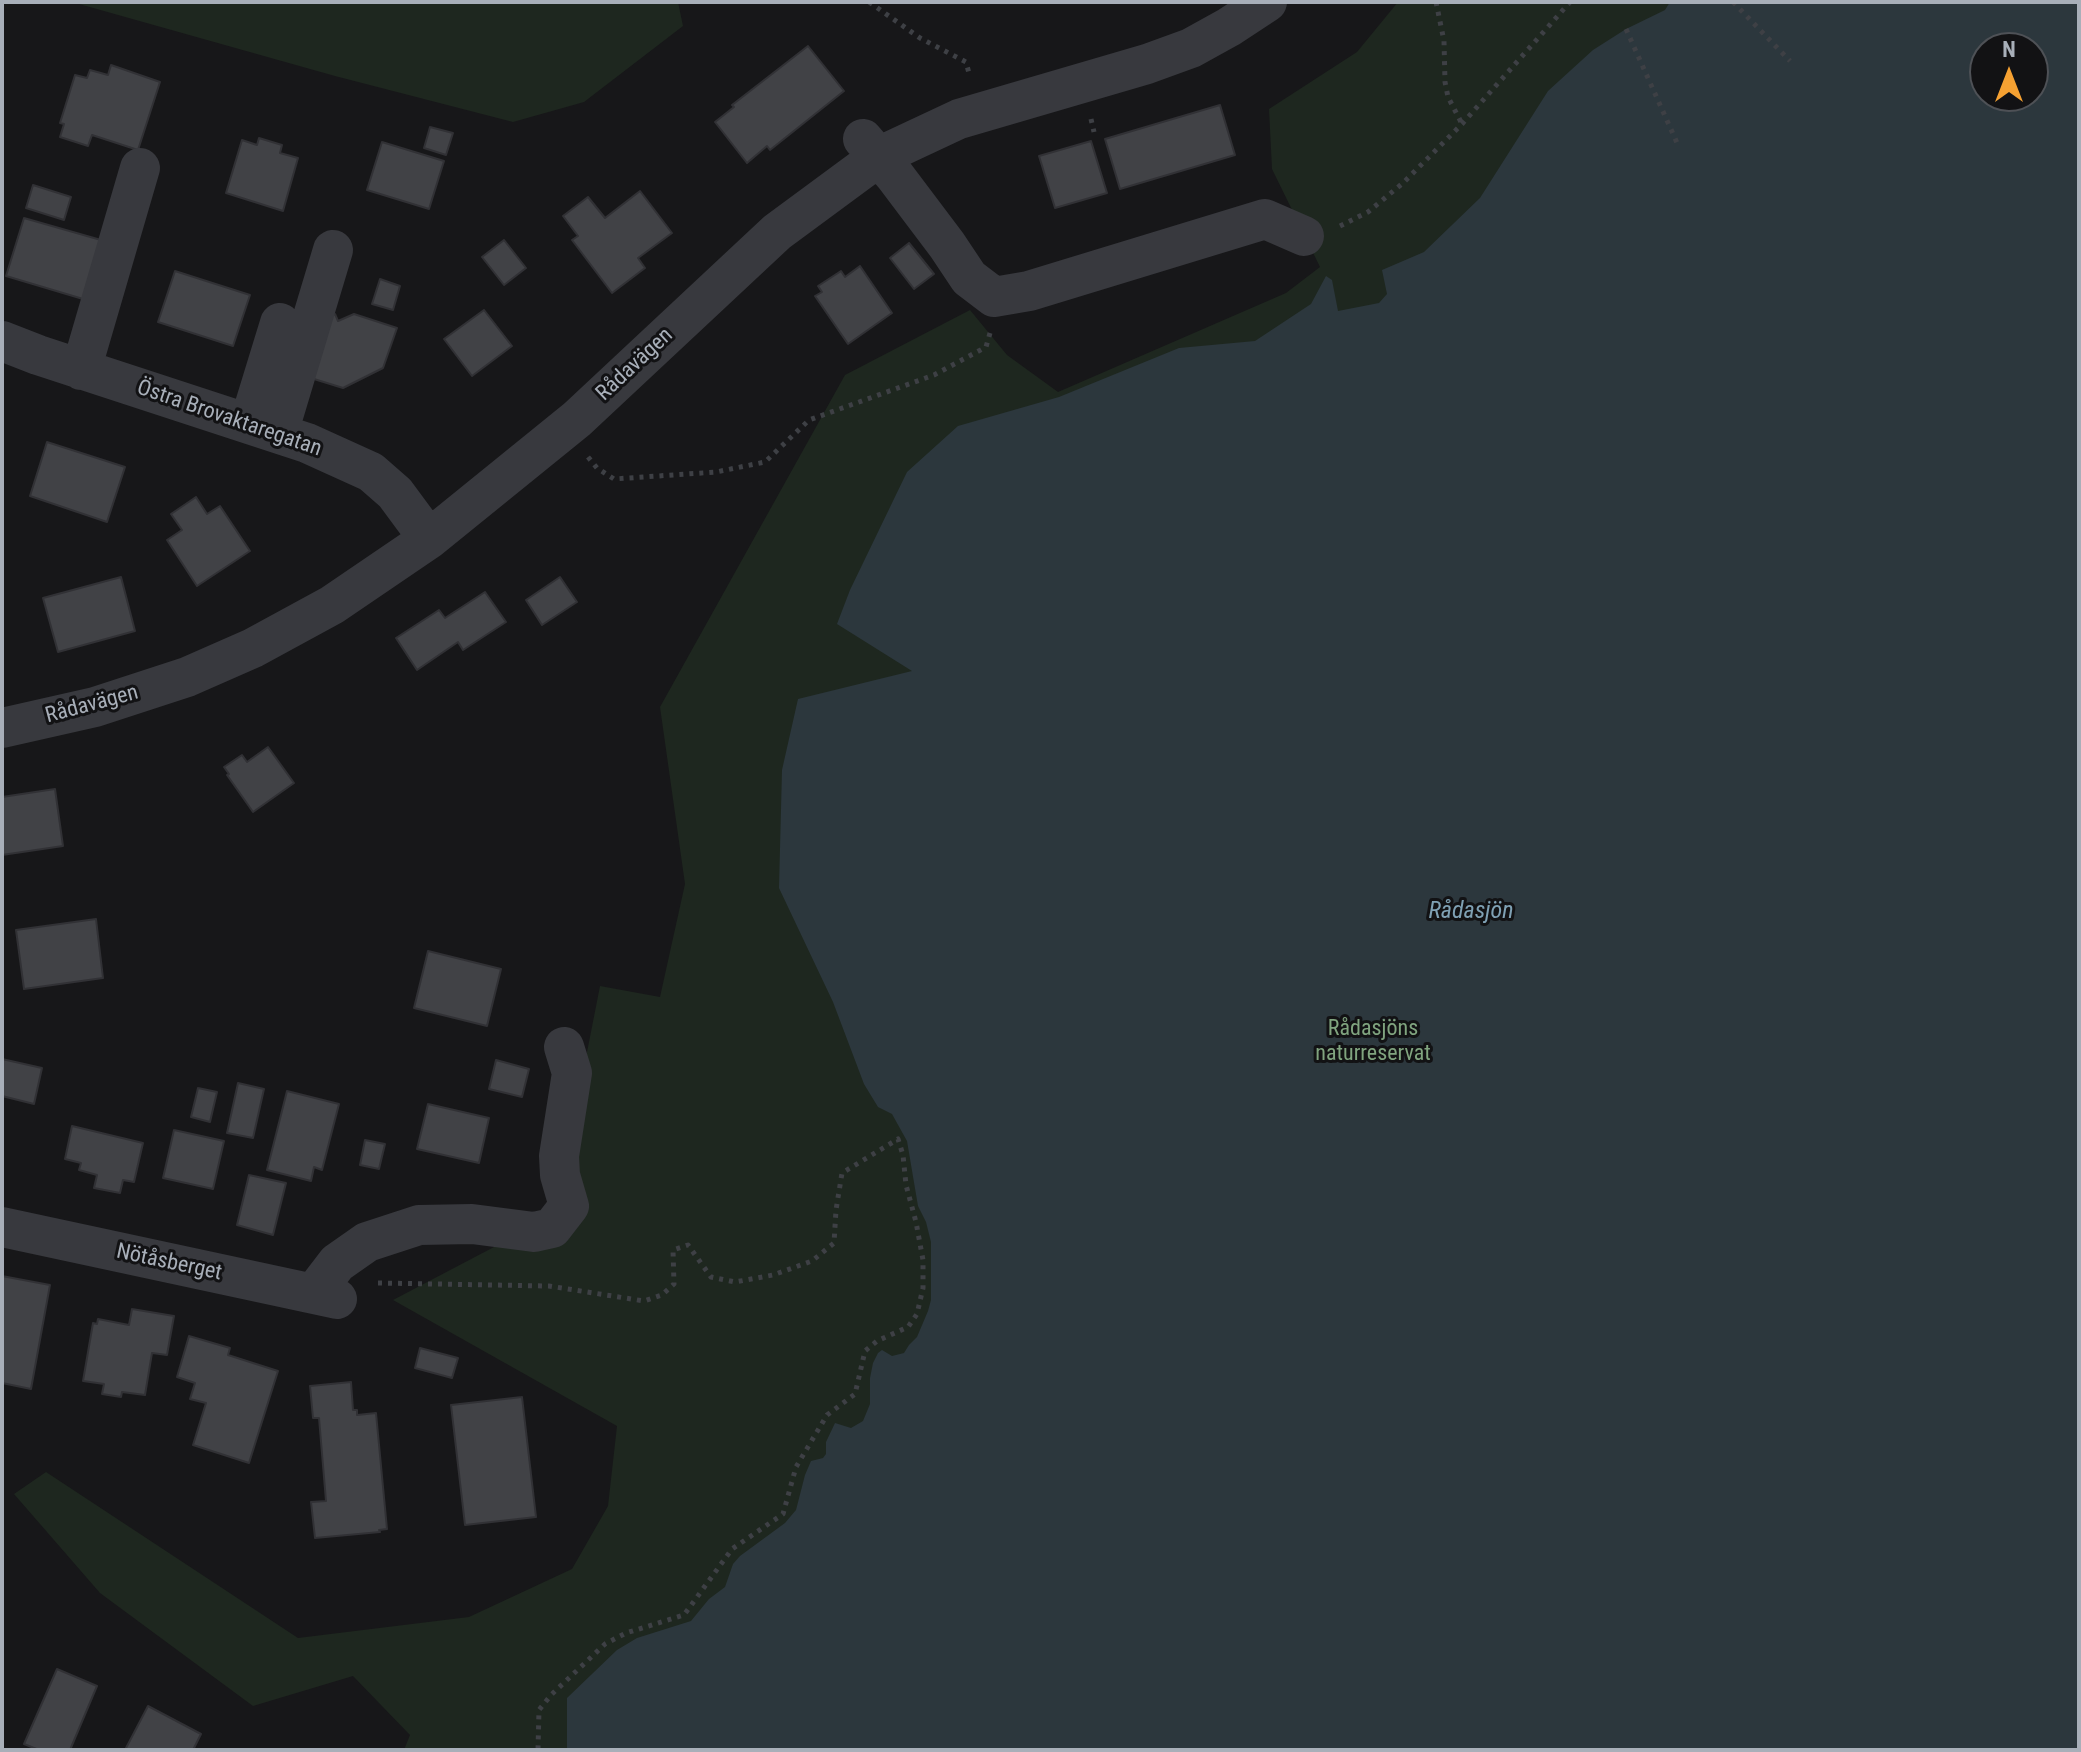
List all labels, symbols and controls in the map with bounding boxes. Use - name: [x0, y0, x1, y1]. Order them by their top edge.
- north arrow: [1969, 32, 2049, 112]
- text: N: [2002, 37, 2016, 62]
- street label: Rådavägen: [591, 323, 679, 407]
- street label: Östra Brovaktaregatan: [133, 375, 325, 463]
- street label: Rådavägen: [43, 680, 141, 730]
- water label: Rådasjön: [1428, 898, 1514, 926]
- park label: Rådasjöns naturreservat: [1315, 1016, 1431, 1068]
- street label: Nötåsberget: [114, 1239, 224, 1287]

